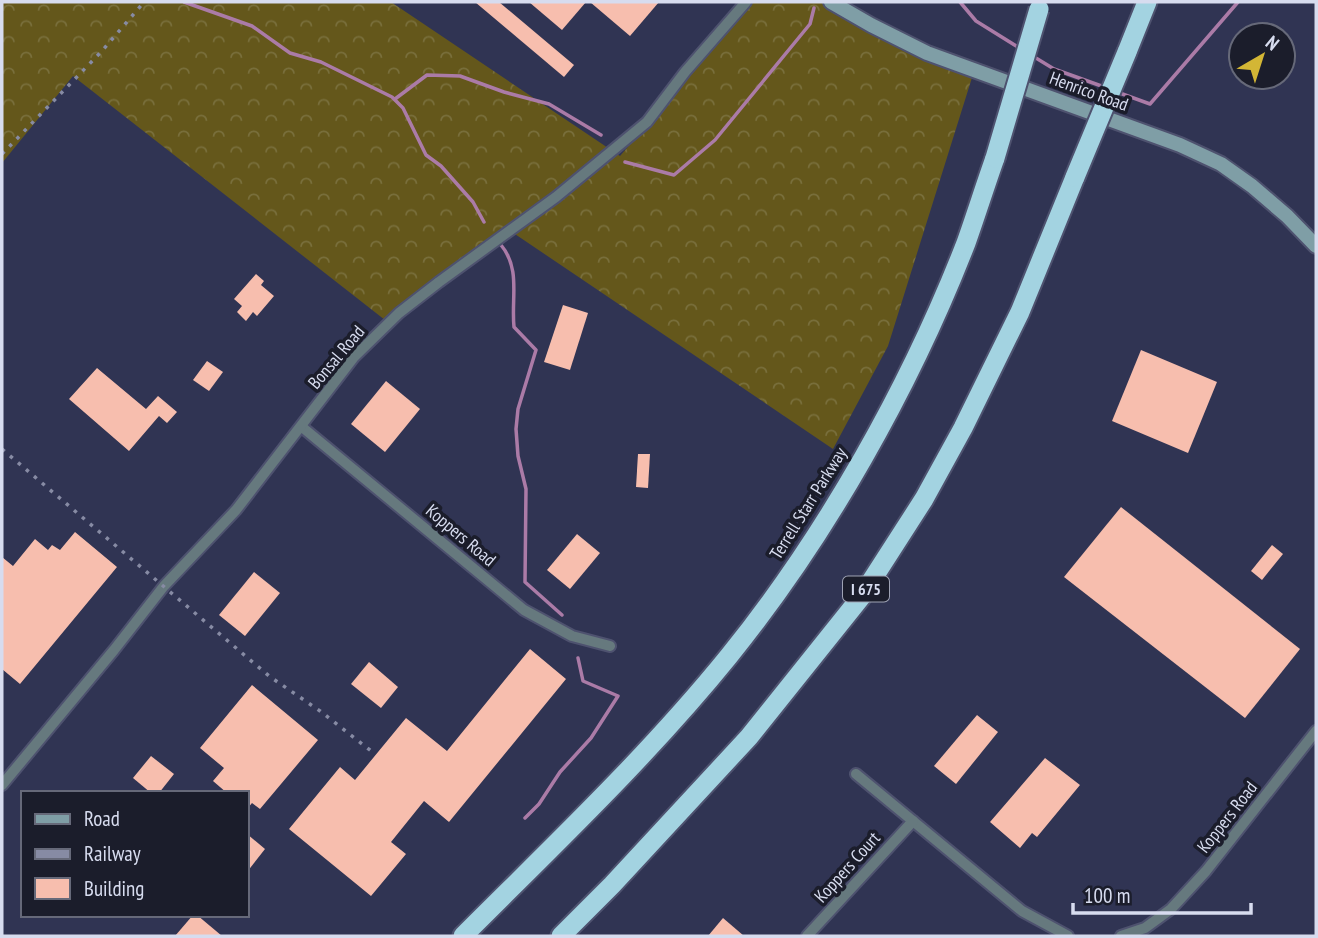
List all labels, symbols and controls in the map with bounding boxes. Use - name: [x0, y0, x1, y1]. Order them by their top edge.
- north arrow: [1227, 21, 1297, 91]
- text: N: [1261, 30, 1284, 55]
- street label: Henrico Road: [1046, 66, 1132, 116]
- street label: Bonsal Road: [303, 320, 369, 394]
- street label: Terrell Starr Parkway: [764, 442, 852, 563]
- street label: Koppers Road: [421, 499, 501, 571]
- road number: I 675: [843, 576, 889, 602]
- street label: Koppers Road: [1192, 777, 1262, 857]
- legend: [21, 791, 248, 917]
- text: Road: [84, 805, 120, 832]
- street label: Koppers Court: [809, 827, 885, 907]
- text: Railway: [84, 840, 141, 867]
- scale bar: [1073, 872, 1252, 916]
- text: Building: [84, 875, 144, 902]
- text: 100 m: [1084, 882, 1130, 909]

